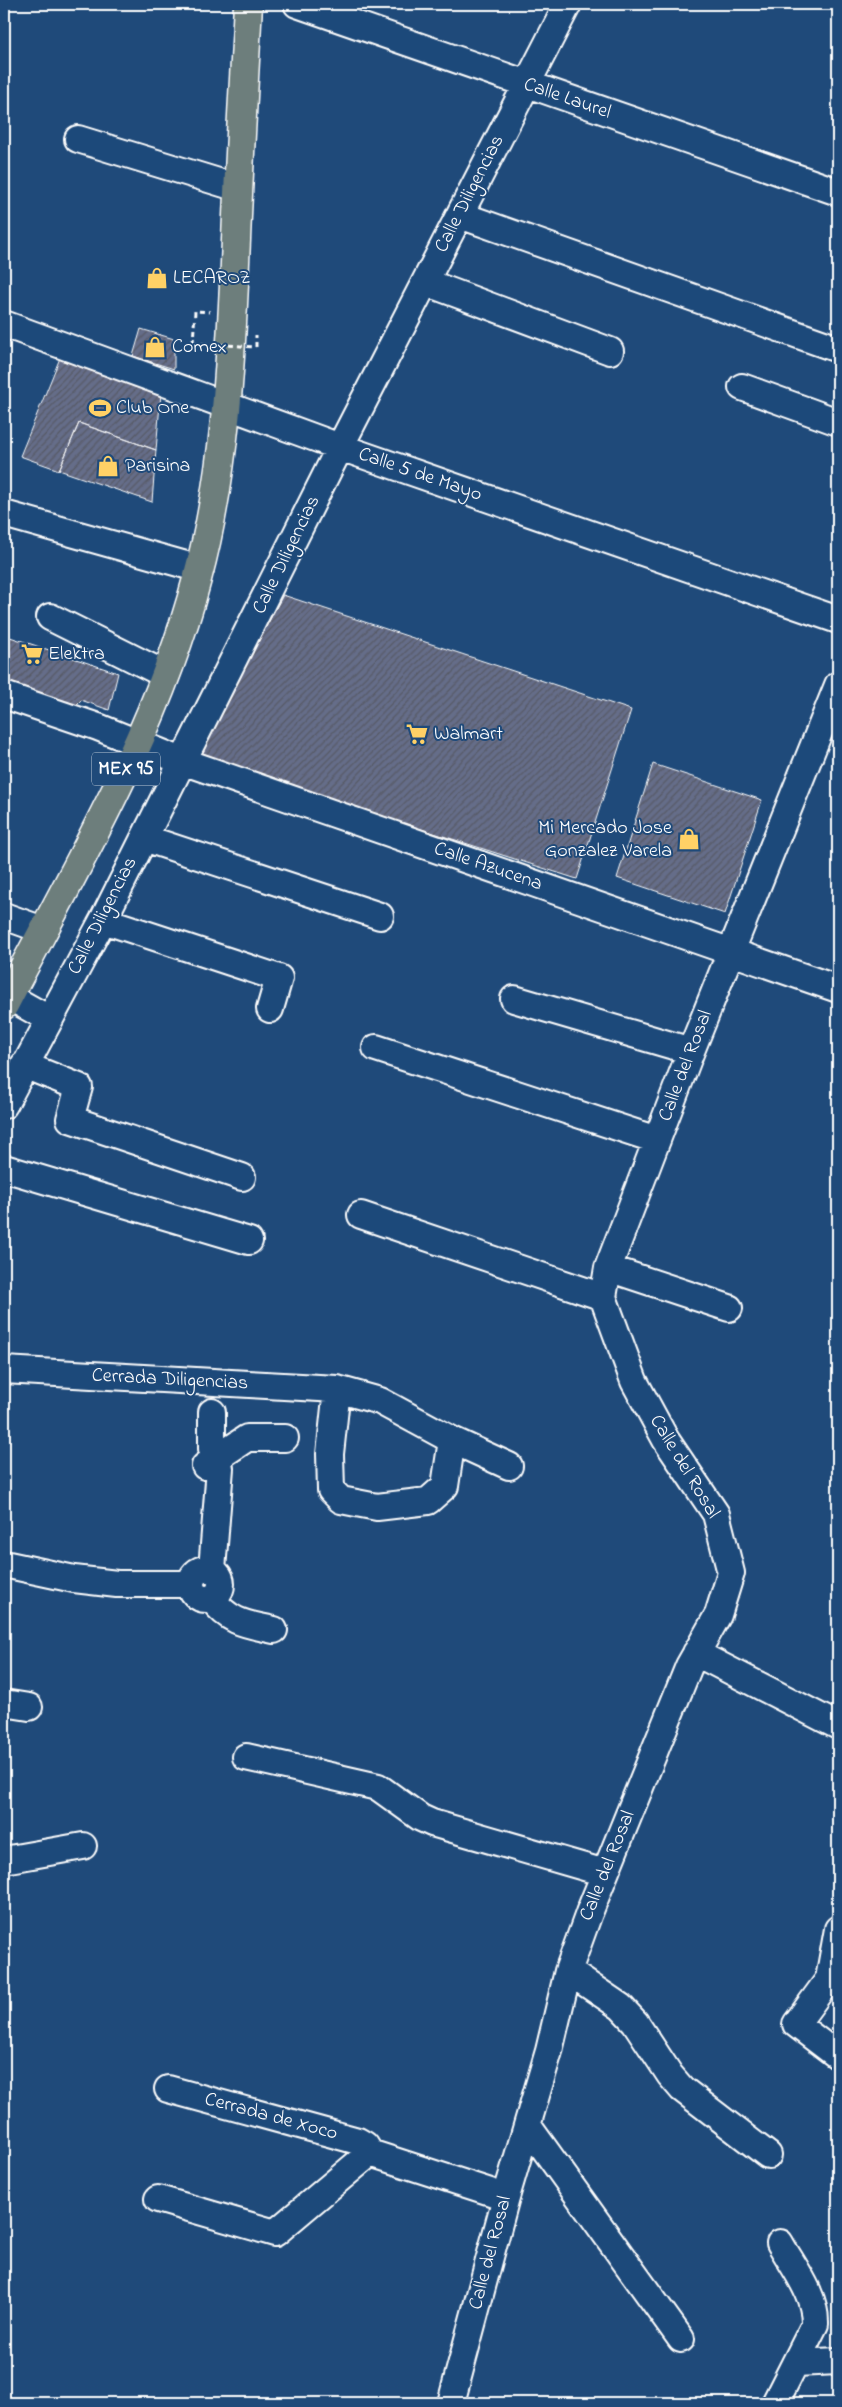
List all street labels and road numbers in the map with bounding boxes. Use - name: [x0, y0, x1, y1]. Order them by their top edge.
- street label: Calle Laurel: [519, 71, 615, 127]
- street label: Calle Diligencias: [428, 130, 513, 258]
- street label: Calle 5 de Mayo: [354, 440, 486, 510]
- street label: Calle Diligencias: [246, 491, 329, 620]
- road number: MEX 95: [92, 752, 160, 786]
- street label: Calle Azucena: [430, 835, 546, 899]
- street label: Calle Diligencias: [61, 852, 146, 980]
- street label: Calle del Rosal: [652, 1006, 720, 1126]
- street label: Cerrada Diligencias: [91, 1361, 249, 1400]
- street label: Calle del Rosal: [641, 1409, 727, 1525]
- street label: Calle del Rosal: [573, 1806, 643, 1926]
- street label: Cerrada de Xoco: [201, 2085, 341, 2149]
- street label: Calle del Rosal: [462, 2193, 520, 2313]

